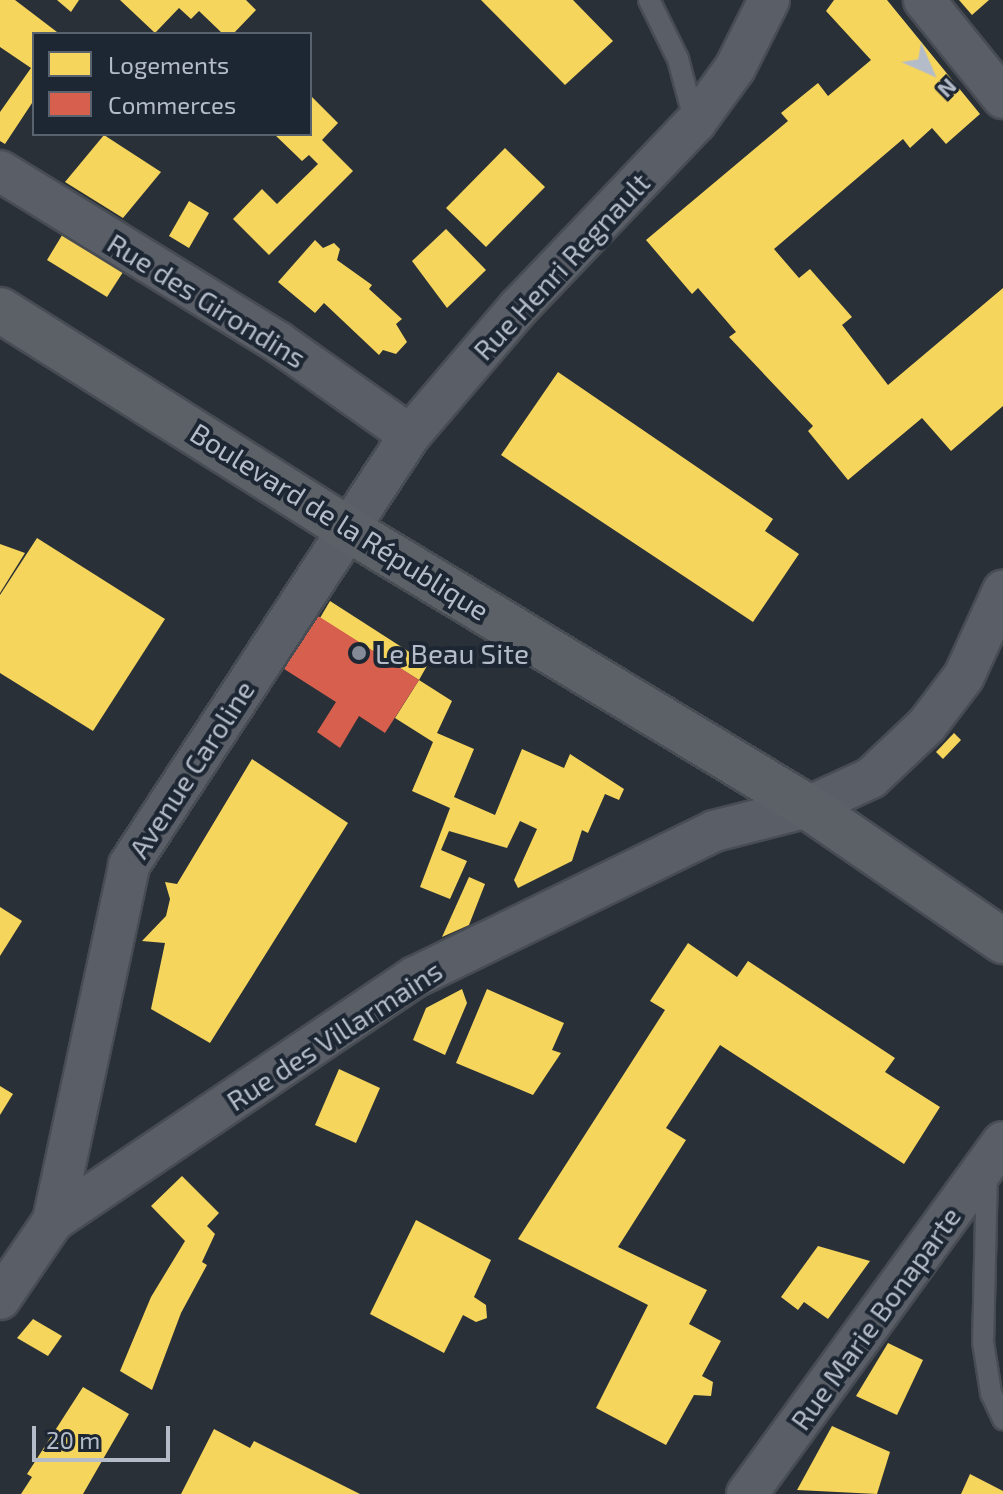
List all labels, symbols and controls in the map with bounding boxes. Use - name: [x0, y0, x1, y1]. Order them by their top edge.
- legend: [32, 32, 312, 136]
- north arrow: [891, 32, 971, 112]
- text: Logements: [108, 50, 229, 79]
- text: N: [933, 74, 963, 104]
- text: Commerces: [108, 90, 236, 119]
- street label: Rue Henri Regnault: [466, 166, 656, 366]
- street label: Rue des Girondins: [102, 226, 312, 374]
- street label: Boulevard de la République: [185, 415, 495, 627]
- place label: Le Beau Site: [375, 636, 529, 670]
- marker: Le Beau Site: [350, 644, 368, 662]
- street label: Avenue Caroline: [121, 674, 261, 864]
- street label: Rue des Villarmains: [220, 953, 448, 1117]
- street label: Rue Marie Bonaparte: [783, 1200, 967, 1436]
- scale bar: [36, 1410, 174, 1460]
- text: 20 m: [46, 1425, 100, 1454]

